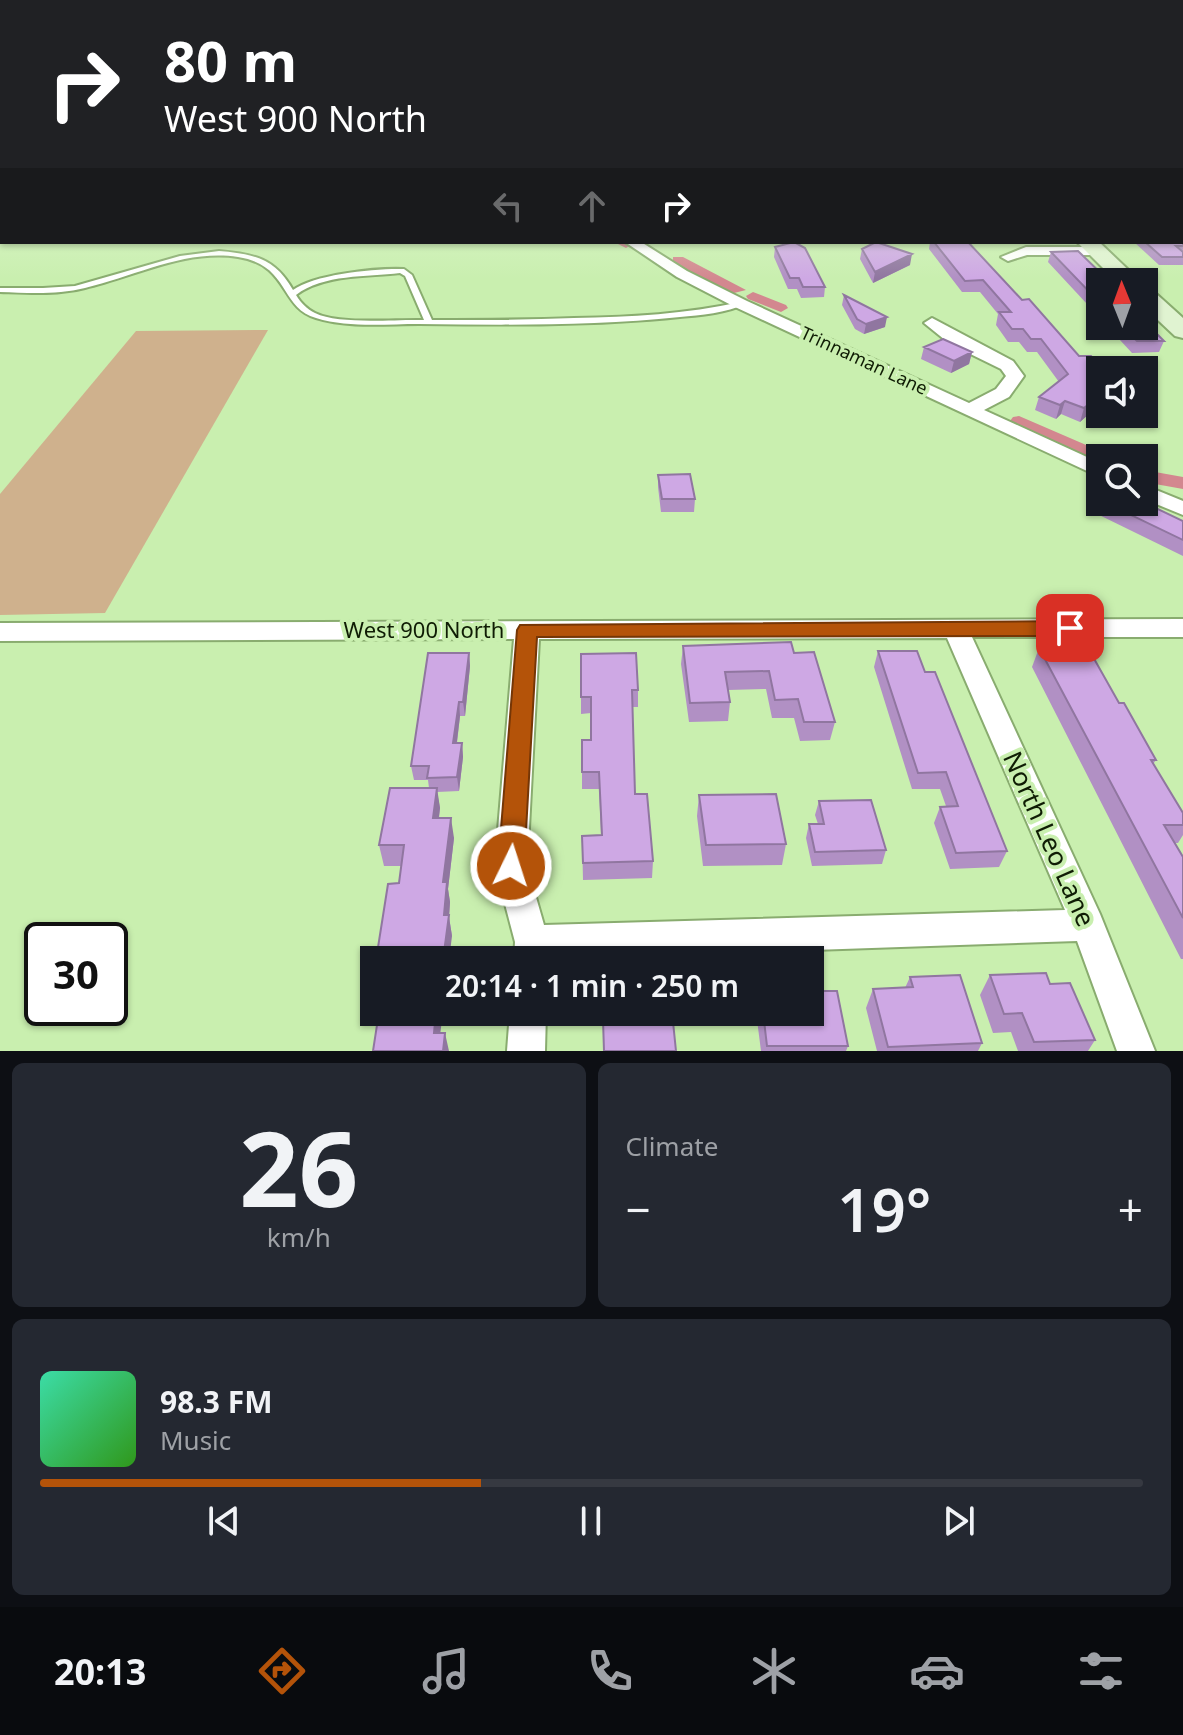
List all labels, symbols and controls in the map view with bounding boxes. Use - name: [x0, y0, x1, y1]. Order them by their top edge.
- text: 80 m: [164, 22, 297, 98]
- icon: right: [32, 32, 136, 136]
- text: West 900 North: [164, 94, 427, 143]
- icon: left: [486, 184, 530, 228]
- icon: ahead: [570, 184, 614, 228]
- icon: right: [654, 184, 698, 228]
- north arrow: [1086, 268, 1158, 340]
- map controls: [1086, 268, 1158, 516]
- street label: Trinnaman Lane: [797, 320, 932, 400]
- button: sound: [1086, 356, 1158, 428]
- button: search: [1086, 444, 1158, 516]
- pin: [1036, 594, 1104, 662]
- icon: arrive: [1048, 606, 1092, 650]
- street label: West 900 North: [344, 614, 504, 644]
- street label: North Leo Lane: [995, 745, 1105, 932]
- position arrow: [469, 824, 553, 908]
- speed limit sign: 30: [24, 922, 128, 1026]
- text: 20:14 · 1 min · 250 m: [445, 965, 739, 1006]
- text: 26: [239, 1096, 358, 1237]
- text: Climate: [626, 1128, 718, 1164]
- text: 19°: [837, 1168, 931, 1250]
- text: −: [626, 1179, 651, 1239]
- text: +: [1118, 1179, 1143, 1239]
- text: km/h: [267, 1219, 331, 1255]
- text: 98.3 FM: [160, 1381, 272, 1422]
- text: Music: [160, 1422, 231, 1458]
- icon: previous: [202, 1499, 246, 1543]
- icon: pause: [569, 1499, 613, 1543]
- icon: next: [937, 1499, 981, 1543]
- icon: directions: [254, 1643, 310, 1699]
- icon: music: [418, 1643, 474, 1699]
- icon: phone: [582, 1643, 638, 1699]
- icon: climate: [746, 1643, 802, 1699]
- icon: car: [909, 1643, 965, 1699]
- icon: filters: [1073, 1643, 1129, 1699]
- text: 20:13: [54, 1647, 146, 1696]

